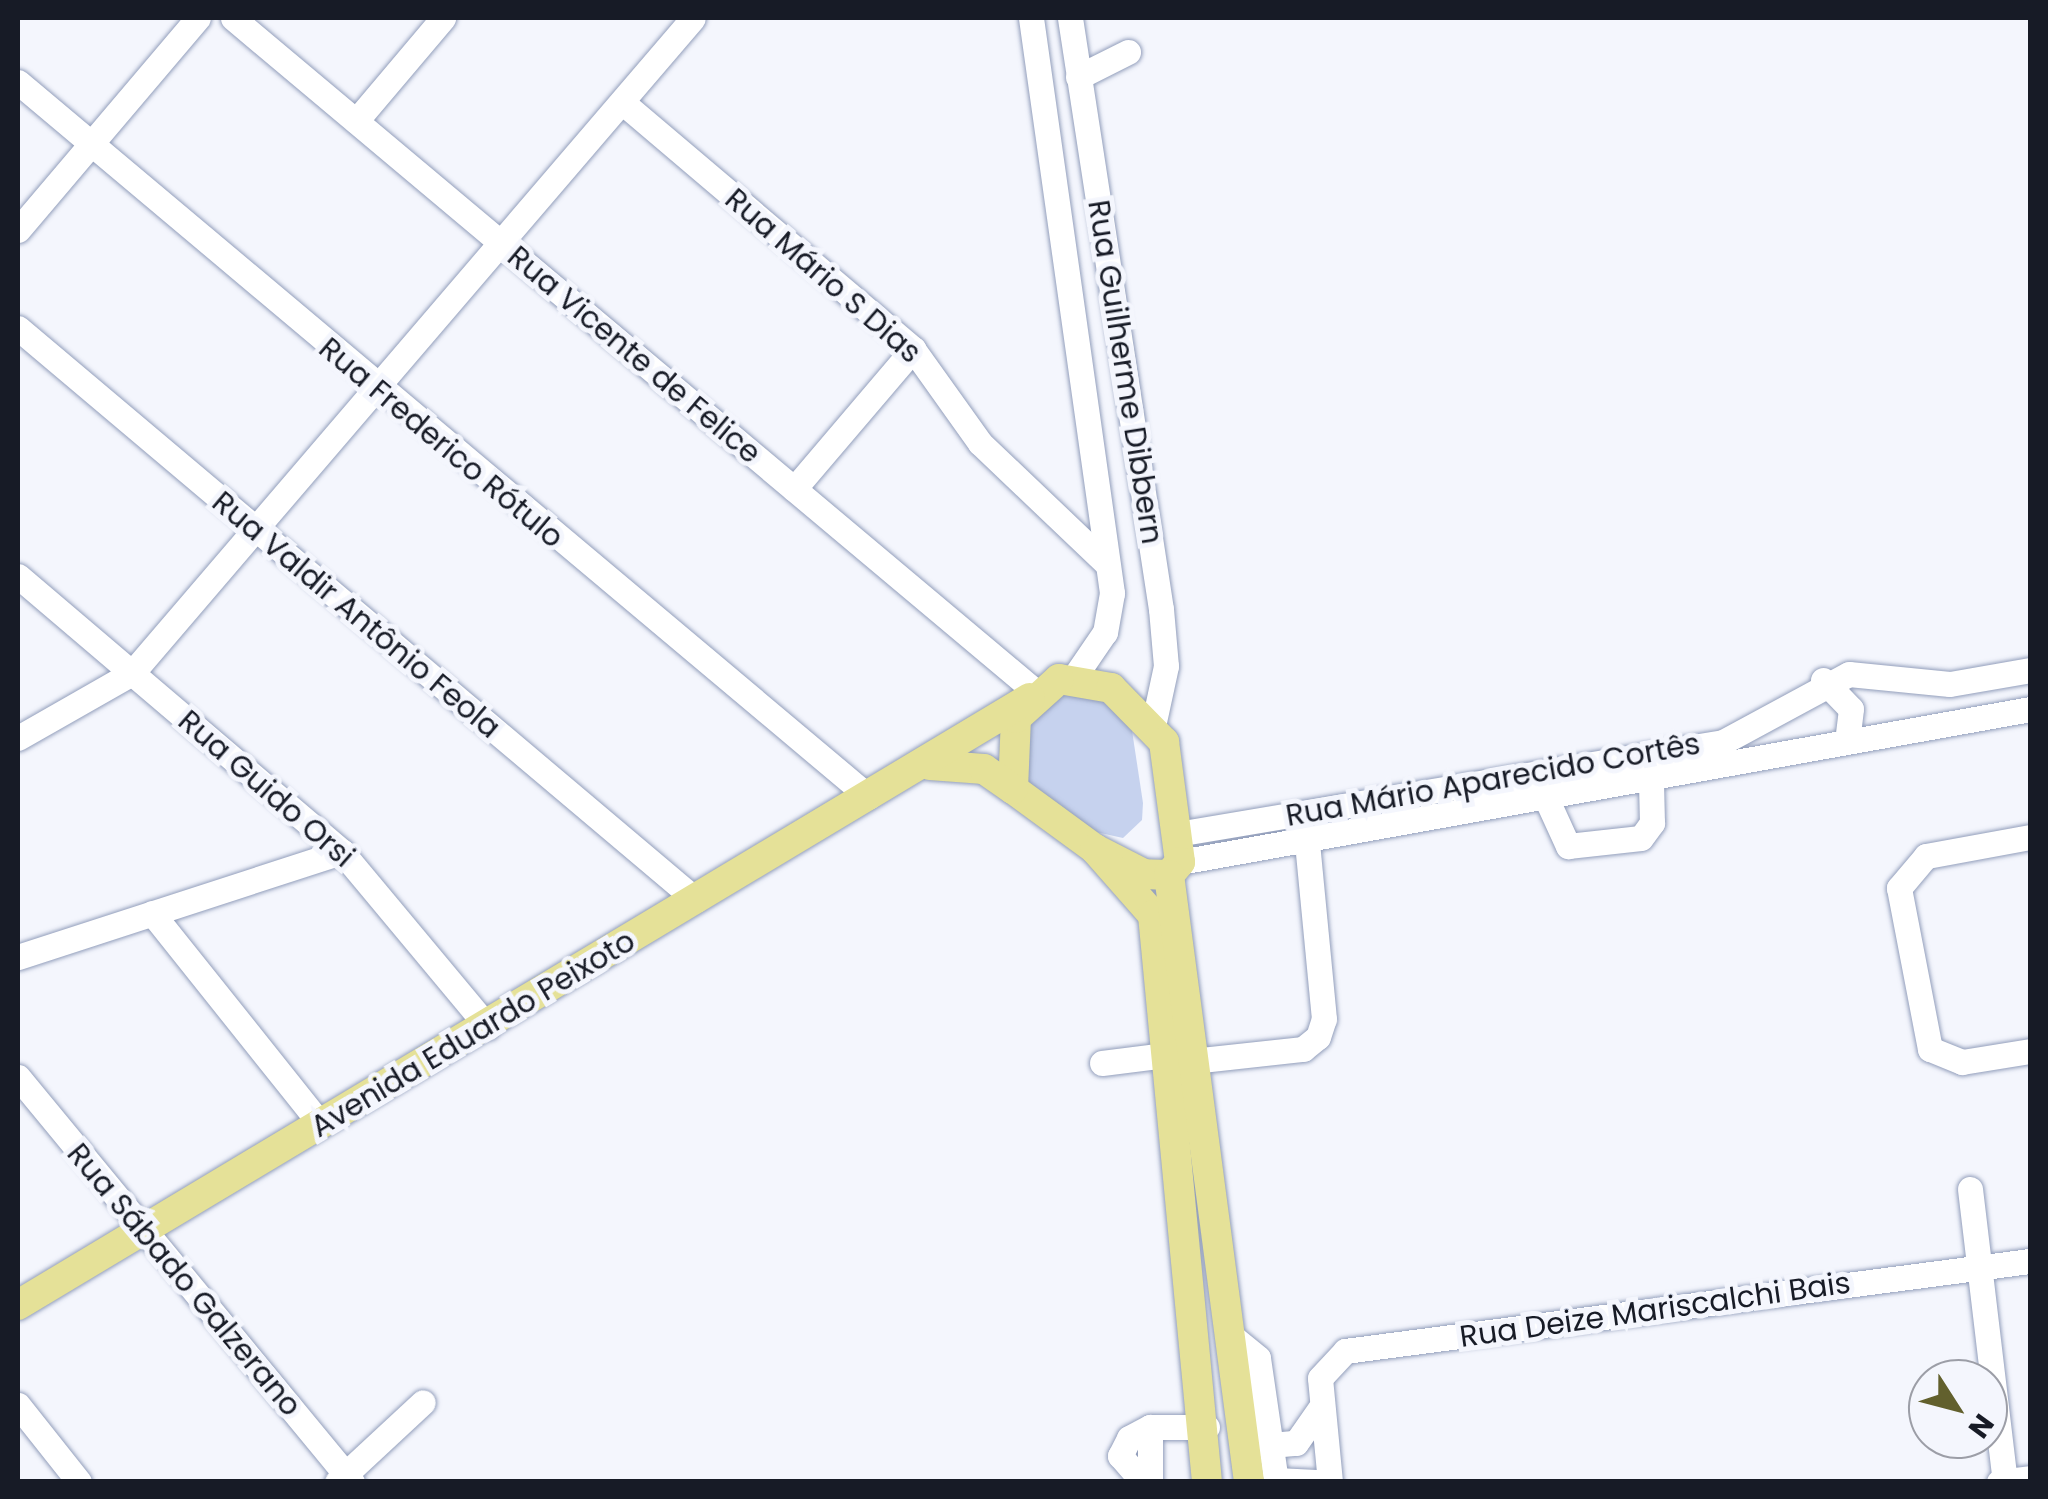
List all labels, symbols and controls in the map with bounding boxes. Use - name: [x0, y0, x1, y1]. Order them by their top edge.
- street label: Rua Mário S Dias: [718, 181, 928, 371]
- street label: Rua Guilherme Dibbern: [1080, 197, 1170, 547]
- street label: Rua Vicente de Felice: [500, 239, 768, 471]
- street label: Rua Frederico Rótulo: [312, 330, 570, 556]
- street label: Rua Valdir Antônio Feola: [205, 484, 507, 746]
- street label: Rua Guido Orsi: [171, 703, 361, 875]
- street label: Rua Mário Aparecido Cortês: [1283, 726, 1703, 834]
- street label: Avenida Eduardo Peixoto: [304, 923, 642, 1145]
- street label: Rua Sábado Galzerano: [59, 1136, 309, 1424]
- street label: Rua Deize Mariscalchi Bais: [1457, 1265, 1853, 1355]
- north arrow: [1908, 1359, 2008, 1459]
- text: N: [1959, 1406, 2003, 1446]

